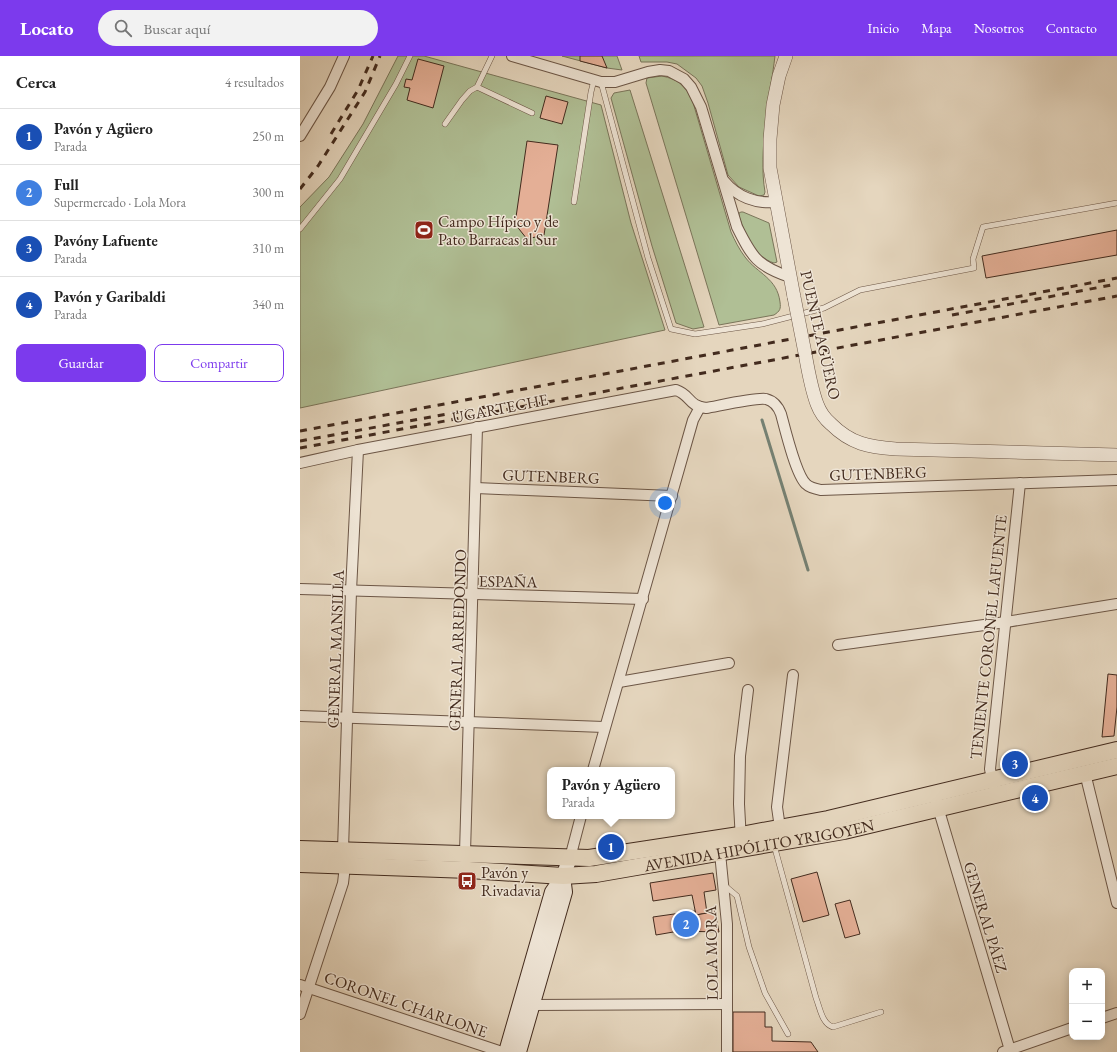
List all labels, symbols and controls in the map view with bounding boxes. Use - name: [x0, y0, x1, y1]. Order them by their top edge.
- search box: [98, 10, 378, 46]
- text: Locato: [20, 16, 74, 41]
- icon: search: [112, 17, 134, 39]
- text: Buscar aquí: [144, 19, 210, 38]
- text: Inicio: [868, 19, 899, 37]
- text: Mapa: [921, 19, 952, 37]
- text: Nosotros: [974, 19, 1024, 37]
- text: Contacto: [1046, 19, 1097, 37]
- text: Cerca: [16, 71, 56, 93]
- text: 4 resultados: [225, 74, 284, 91]
- text: Pavón y Agüero: [54, 119, 153, 138]
- text: 1: [26, 128, 32, 145]
- text: 250 m: [253, 128, 284, 145]
- text: Parada: [54, 138, 87, 155]
- text: Full: [54, 175, 79, 194]
- text: 2: [26, 184, 32, 201]
- text: 300 m: [253, 184, 284, 201]
- text: Supermercado · Lola Mora: [54, 194, 186, 211]
- place label: Campo Hípico y de Pato Barracas al Sur: [438, 211, 559, 250]
- sports icon: Campo Hípico y de Pato Barracas al Sur: [413, 219, 435, 241]
- text: Pavóny Lafuente: [54, 231, 158, 250]
- text: 3: [26, 240, 32, 257]
- text: 310 m: [253, 240, 284, 257]
- text: Parada: [54, 250, 87, 267]
- street label: PUENTE AGÜERO: [795, 268, 846, 402]
- text: Pavón y Garibaldi: [54, 287, 166, 306]
- text: 4: [26, 296, 32, 313]
- text: 340 m: [253, 296, 284, 313]
- text: Parada: [54, 306, 87, 323]
- button: Guardar: [16, 344, 146, 382]
- button: Compartir: [154, 344, 284, 382]
- street label: UGARTECHE: [450, 389, 550, 428]
- street label: GUTENBERG: [829, 461, 927, 486]
- street label: GUTENBERG: [502, 464, 600, 489]
- your location: [655, 493, 675, 513]
- street label: TENIENTE CORONEL LAFUENTE: [965, 514, 1012, 760]
- street label: GENERAL ARREDONDO: [444, 549, 471, 731]
- street label: GENERAL MANSILLA: [322, 568, 349, 729]
- street label: ESPAÑA: [478, 570, 538, 593]
- pin: 3: [1002, 749, 1028, 779]
- popup: [547, 767, 675, 819]
- text: Pavón y Agüero: [562, 775, 660, 794]
- pin: 4: [1022, 783, 1048, 813]
- text: Parada: [562, 794, 595, 811]
- street label: AVENIDA HIPÓLITO YRIGOYEN: [642, 814, 877, 877]
- pin: 1: [598, 832, 624, 862]
- street label: GENERAL PÁEZ: [959, 859, 1013, 976]
- place label: Pavón y Rivadavia: [481, 862, 542, 901]
- bus stop icon: Pavón y Rivadavia: [456, 870, 478, 892]
- street label: LOLA MORA: [700, 904, 723, 1001]
- pin: 2: [673, 909, 699, 939]
- street label: CORONEL CHARLONE: [321, 967, 490, 1042]
- map controls: [1069, 968, 1105, 1040]
- button: +: [1069, 968, 1105, 1004]
- button: −: [1069, 1004, 1105, 1040]

